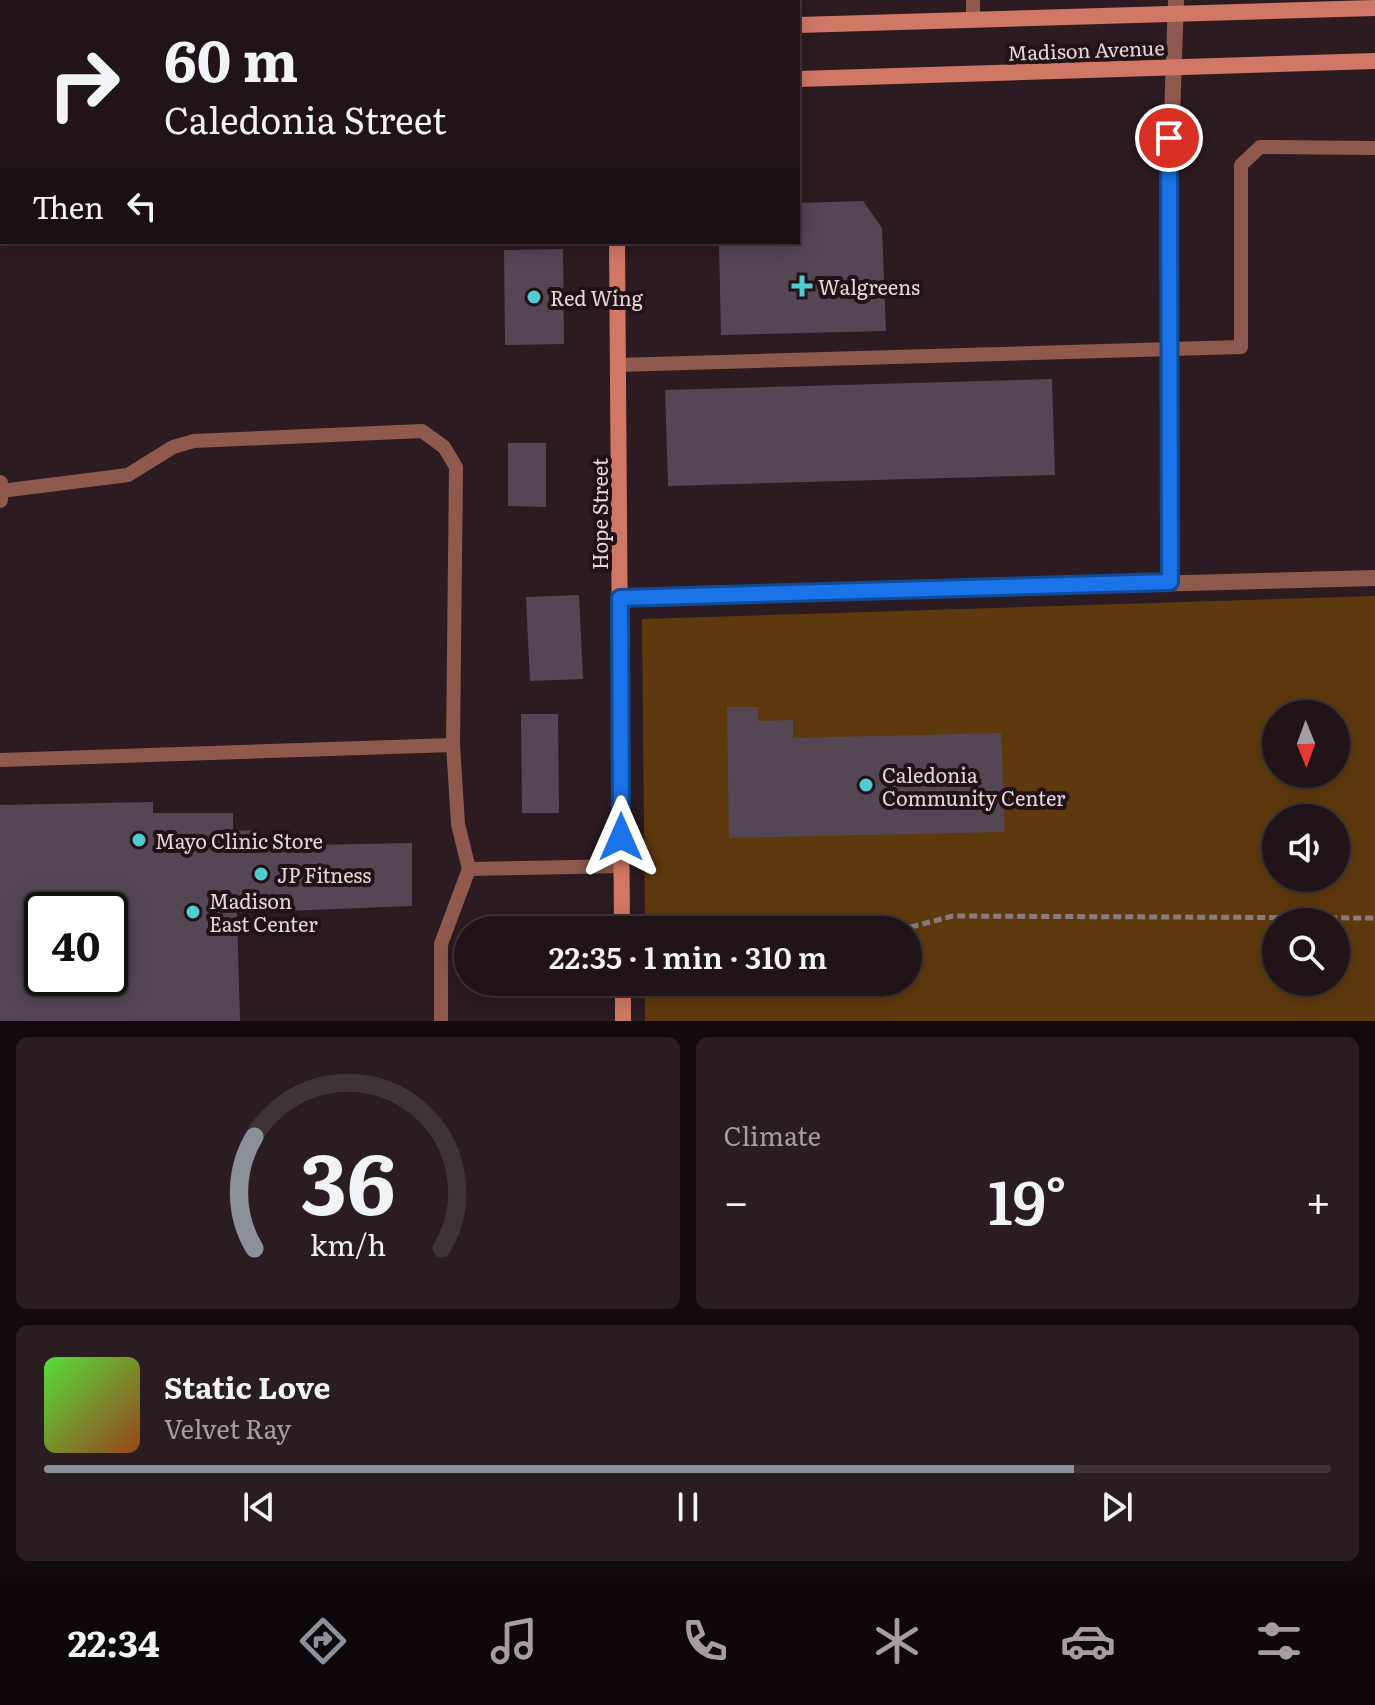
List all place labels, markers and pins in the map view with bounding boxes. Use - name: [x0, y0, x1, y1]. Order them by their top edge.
- pin: [1135, 104, 1203, 172]
- place label: Walgreens: [818, 271, 920, 301]
- marker: Walgreens: [793, 277, 811, 295]
- place label: Red Wing: [550, 282, 644, 312]
- marker: Red Wing: [525, 288, 543, 306]
- place label: Caledonia Community Center: [882, 759, 1066, 812]
- marker: Caledonia Community Center: [857, 776, 875, 794]
- place label: Mayo Clinic Store: [155, 825, 323, 855]
- marker: Mayo Clinic Store: [130, 831, 148, 849]
- place label: JP Fitness: [277, 859, 371, 889]
- marker: JP Fitness: [252, 865, 270, 883]
- place label: Madison East Center: [209, 885, 318, 938]
- marker: Madison East Center: [184, 903, 202, 921]

